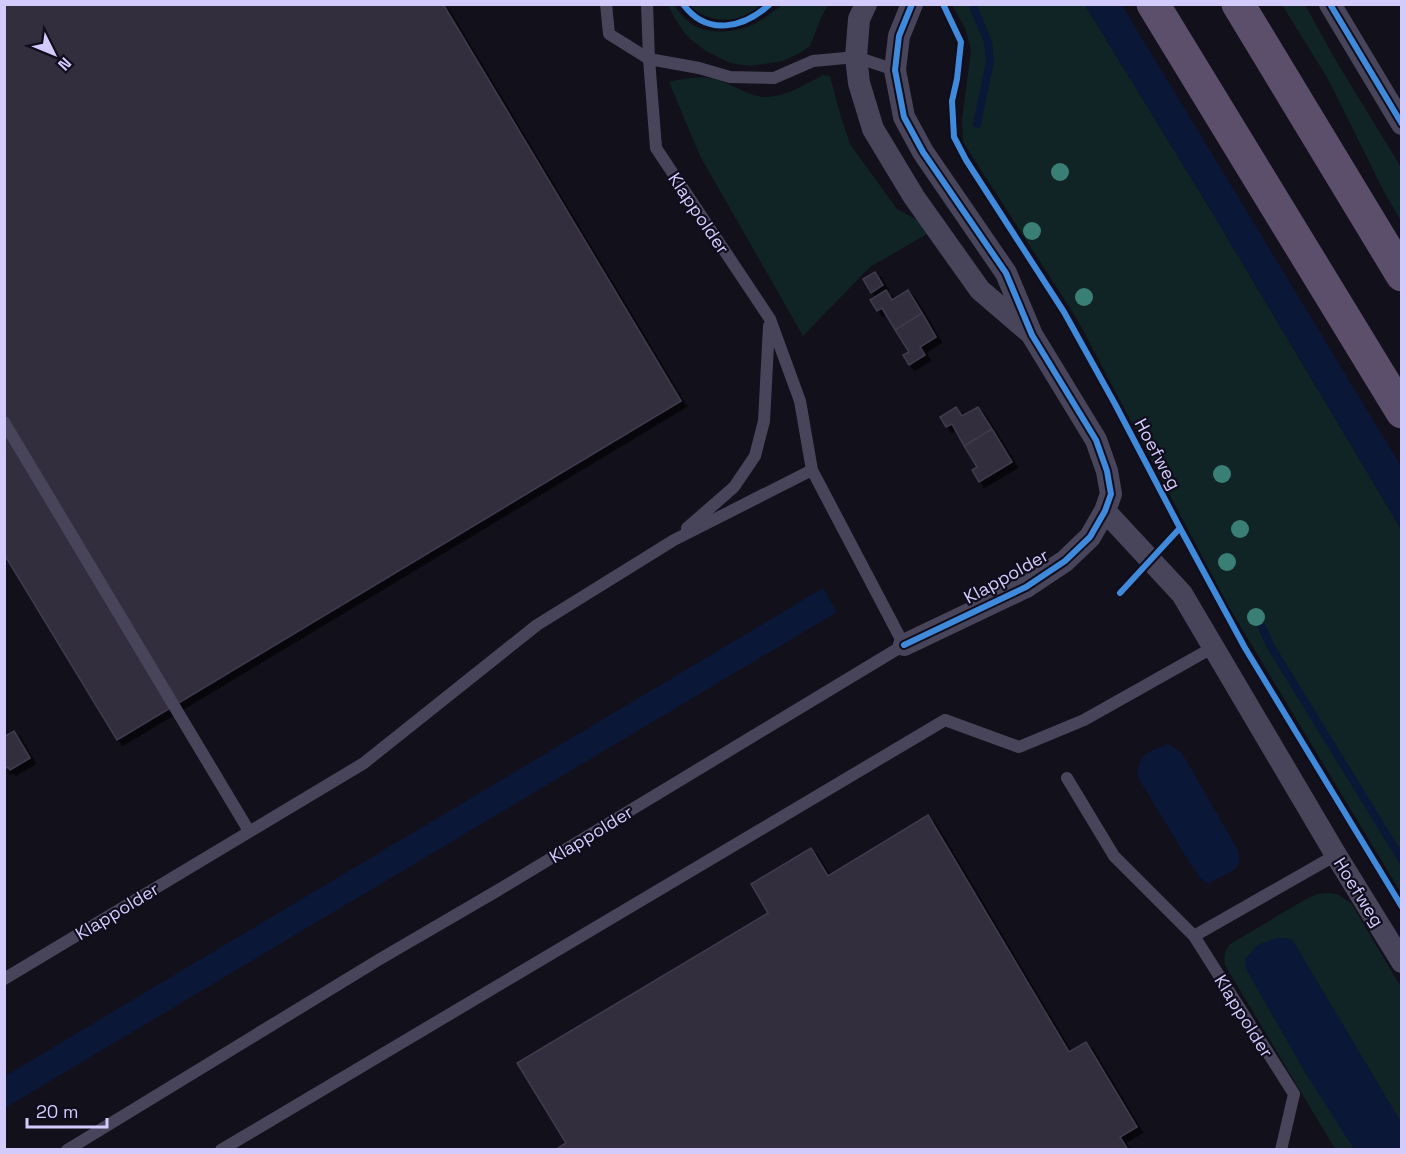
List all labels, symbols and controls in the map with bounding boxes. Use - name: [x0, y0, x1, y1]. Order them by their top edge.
- north arrow: [24, 24, 84, 84]
- text: N: [53, 53, 76, 75]
- street label: Klappolder: [663, 168, 735, 258]
- street label: Hoefweg: [1130, 414, 1186, 494]
- street label: Klappolder: [960, 543, 1053, 609]
- street label: Klappolder: [545, 800, 637, 868]
- street label: Hoefweg: [1329, 853, 1389, 931]
- street label: Klappolder: [71, 877, 163, 945]
- street label: Klappolder: [1209, 970, 1279, 1062]
- scale bar: [27, 1091, 106, 1129]
- text: 20 m: [36, 1100, 79, 1123]

